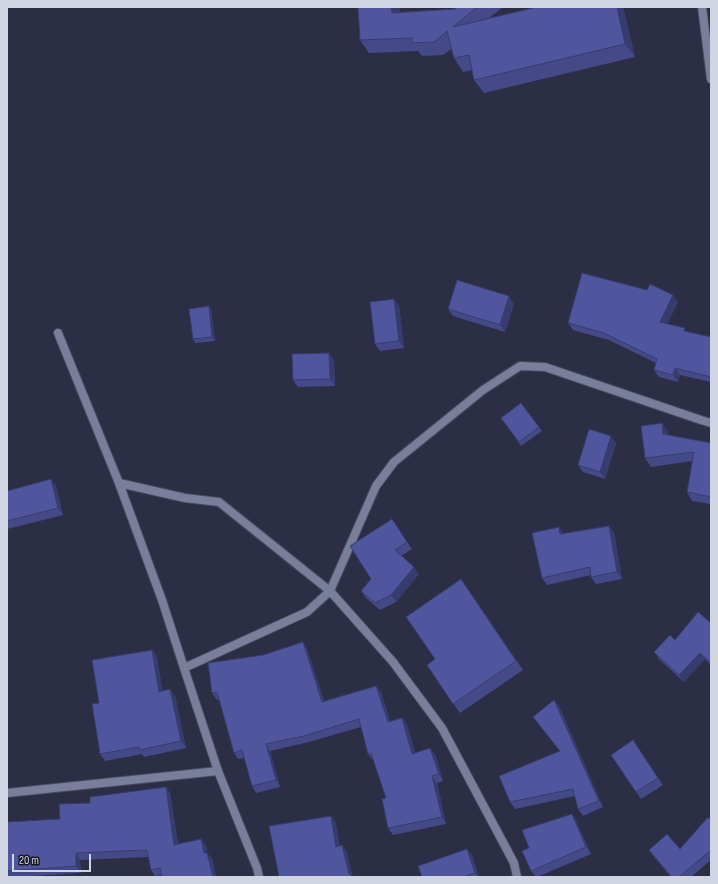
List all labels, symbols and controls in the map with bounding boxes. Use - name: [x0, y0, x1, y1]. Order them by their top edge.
- scale bar: [14, 846, 93, 872]
- text: 20 m: [19, 853, 39, 868]

